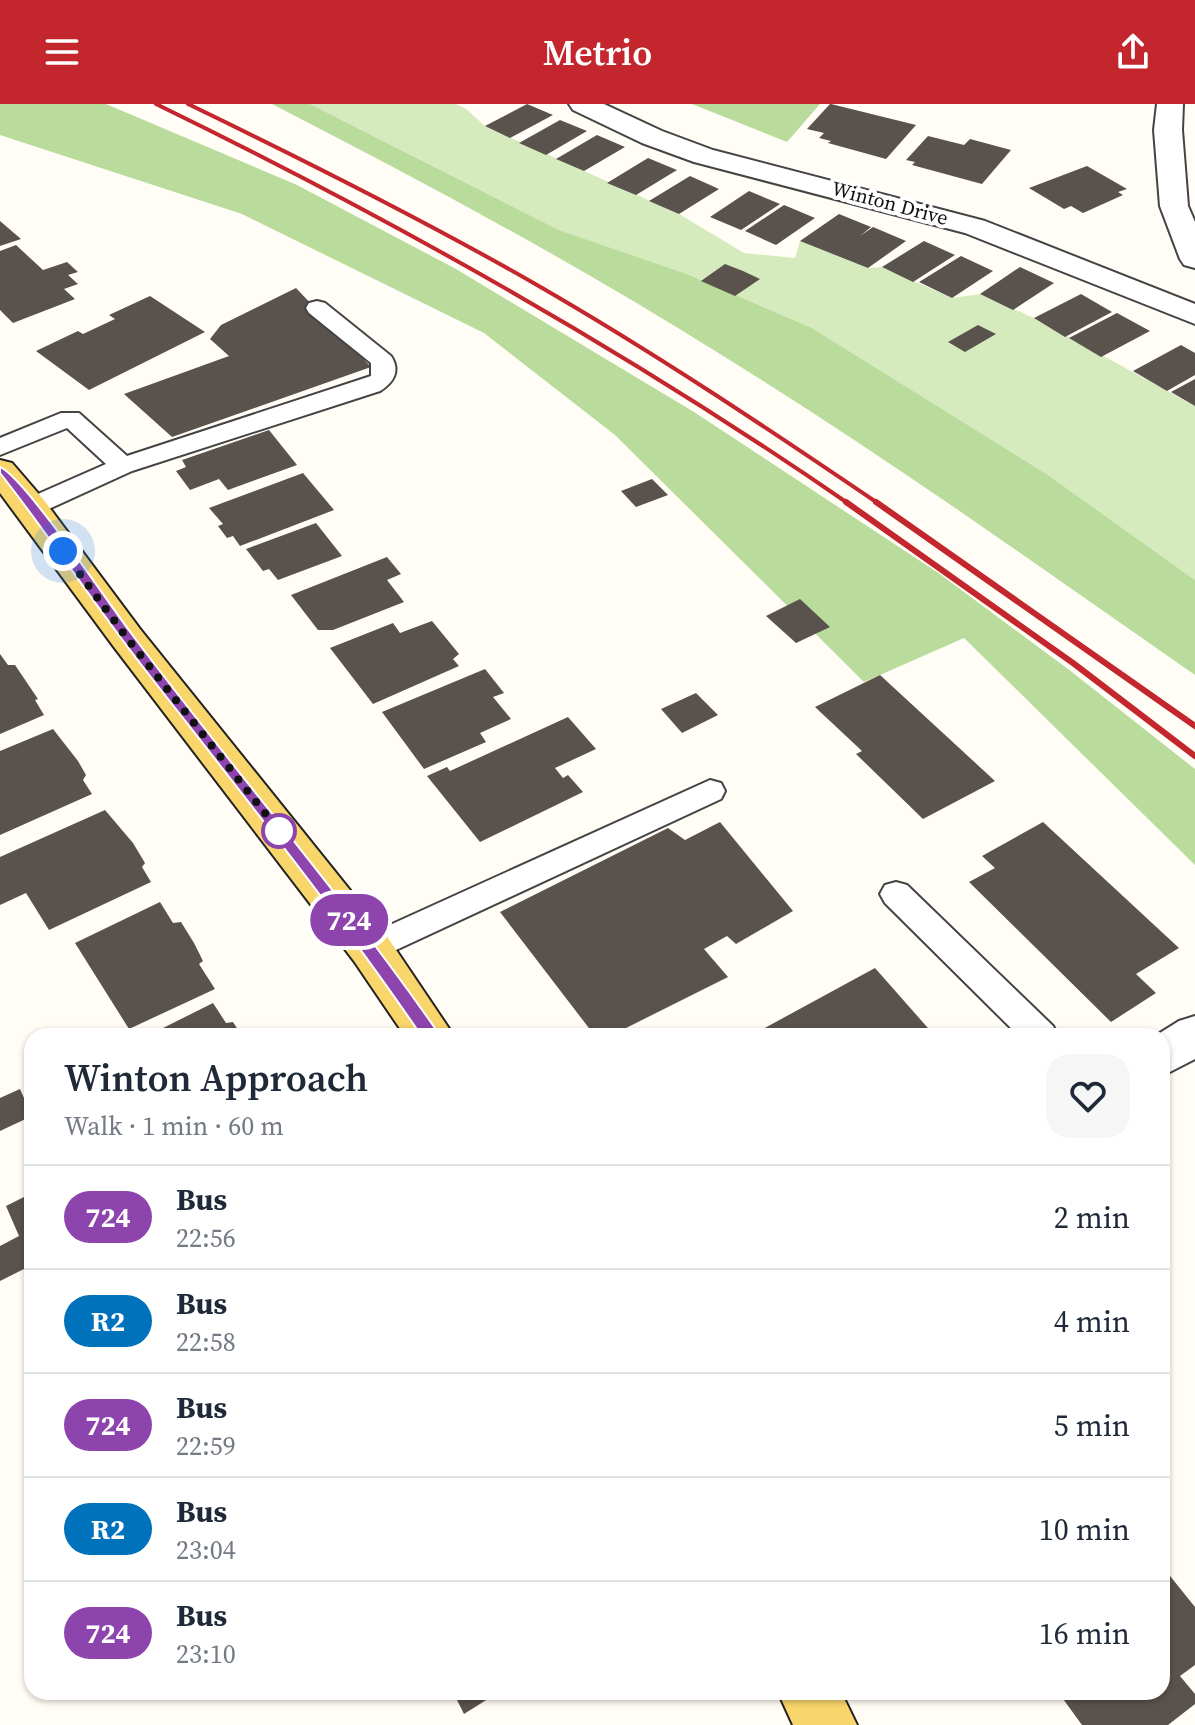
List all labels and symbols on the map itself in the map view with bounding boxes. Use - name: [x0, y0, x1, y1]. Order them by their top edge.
- street label: Winton Drive: [829, 174, 951, 232]
- your location: [43, 531, 83, 571]
- unlabelled marker: [262, 814, 296, 848]
- line badge: 724: [303, 894, 395, 946]

